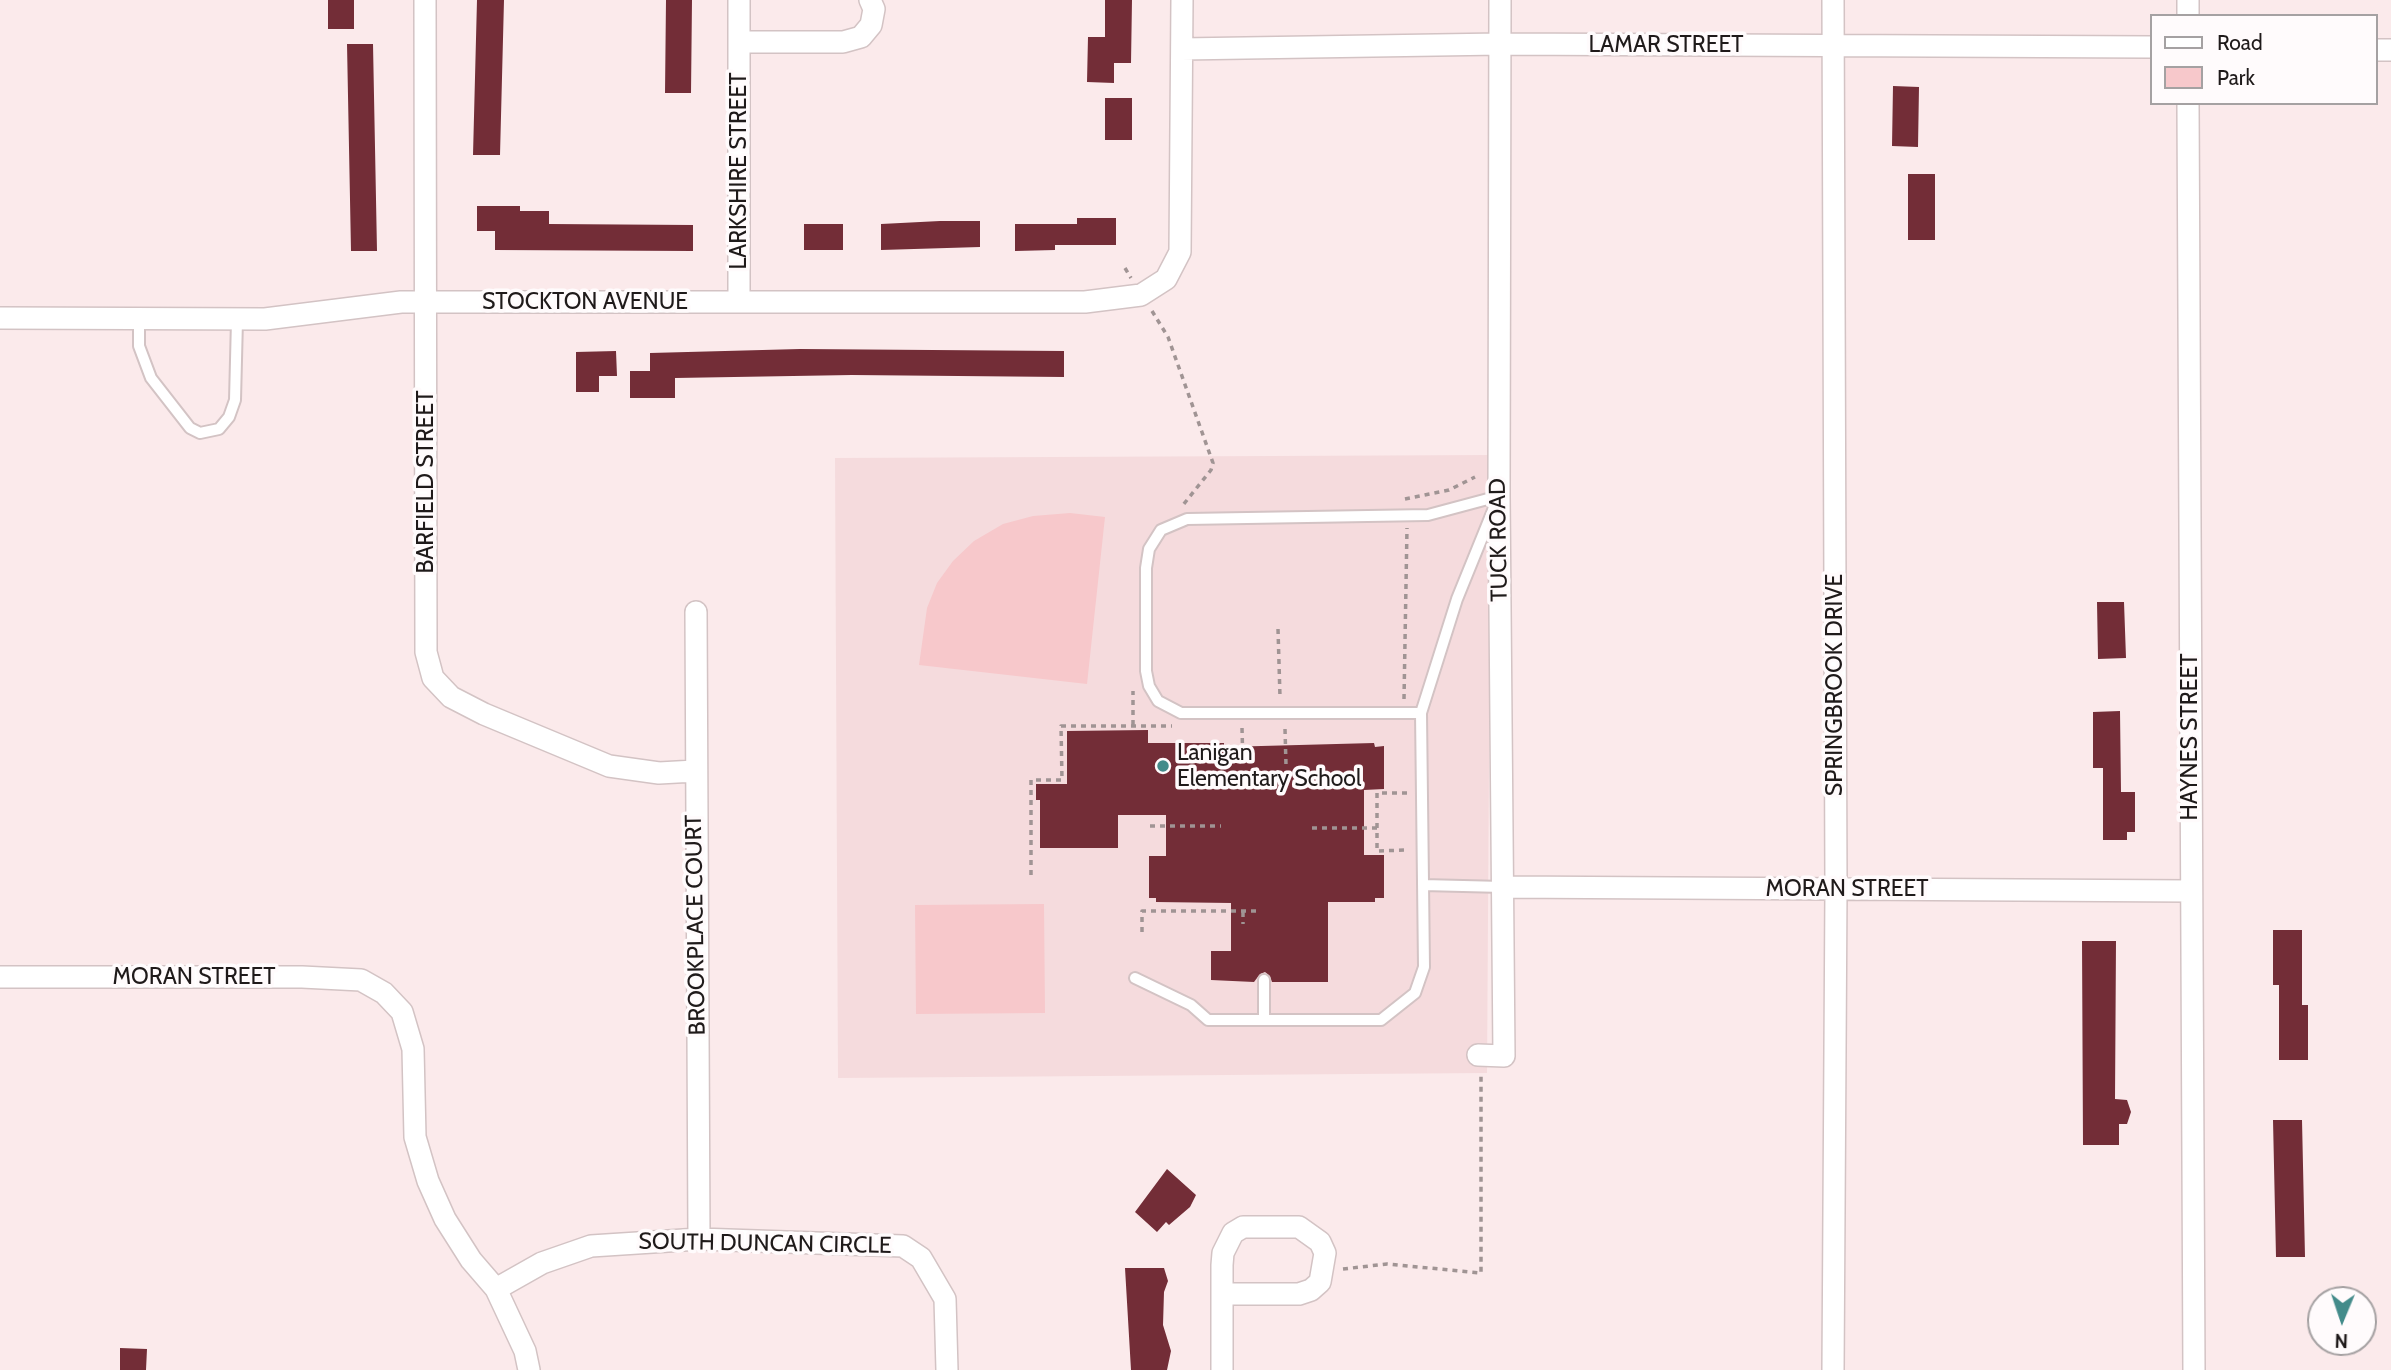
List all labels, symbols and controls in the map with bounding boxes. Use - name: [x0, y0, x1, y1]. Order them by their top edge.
- legend: [2150, 14, 2377, 105]
- text: Road: [2217, 30, 2263, 55]
- street label: LAMAR STREET: [1589, 31, 1743, 59]
- text: Park: [2217, 65, 2255, 90]
- street label: LARKSHIRE STREET: [725, 72, 753, 270]
- street label: STOCKTON AVENUE: [482, 288, 688, 316]
- street label: BARFIELD STREET: [412, 390, 440, 574]
- street label: TUCK ROAD: [1484, 478, 1514, 602]
- street label: SPRINGBROOK DRIVE: [1821, 574, 1849, 796]
- street label: HAYNES STREET: [2176, 654, 2204, 820]
- place label: Lanigan Elementary School: [1177, 739, 1361, 793]
- marker: Lanigan Elementary School: [1155, 758, 1171, 774]
- street label: BROOKPLACE COURT: [680, 814, 712, 1036]
- street label: MORAN STREET: [1766, 875, 1928, 903]
- street label: MORAN STREET: [113, 963, 275, 991]
- street label: SOUTH DUNCAN CIRCLE: [638, 1228, 892, 1260]
- north arrow: [2307, 1286, 2377, 1356]
- text: N: [2334, 1329, 2348, 1352]

